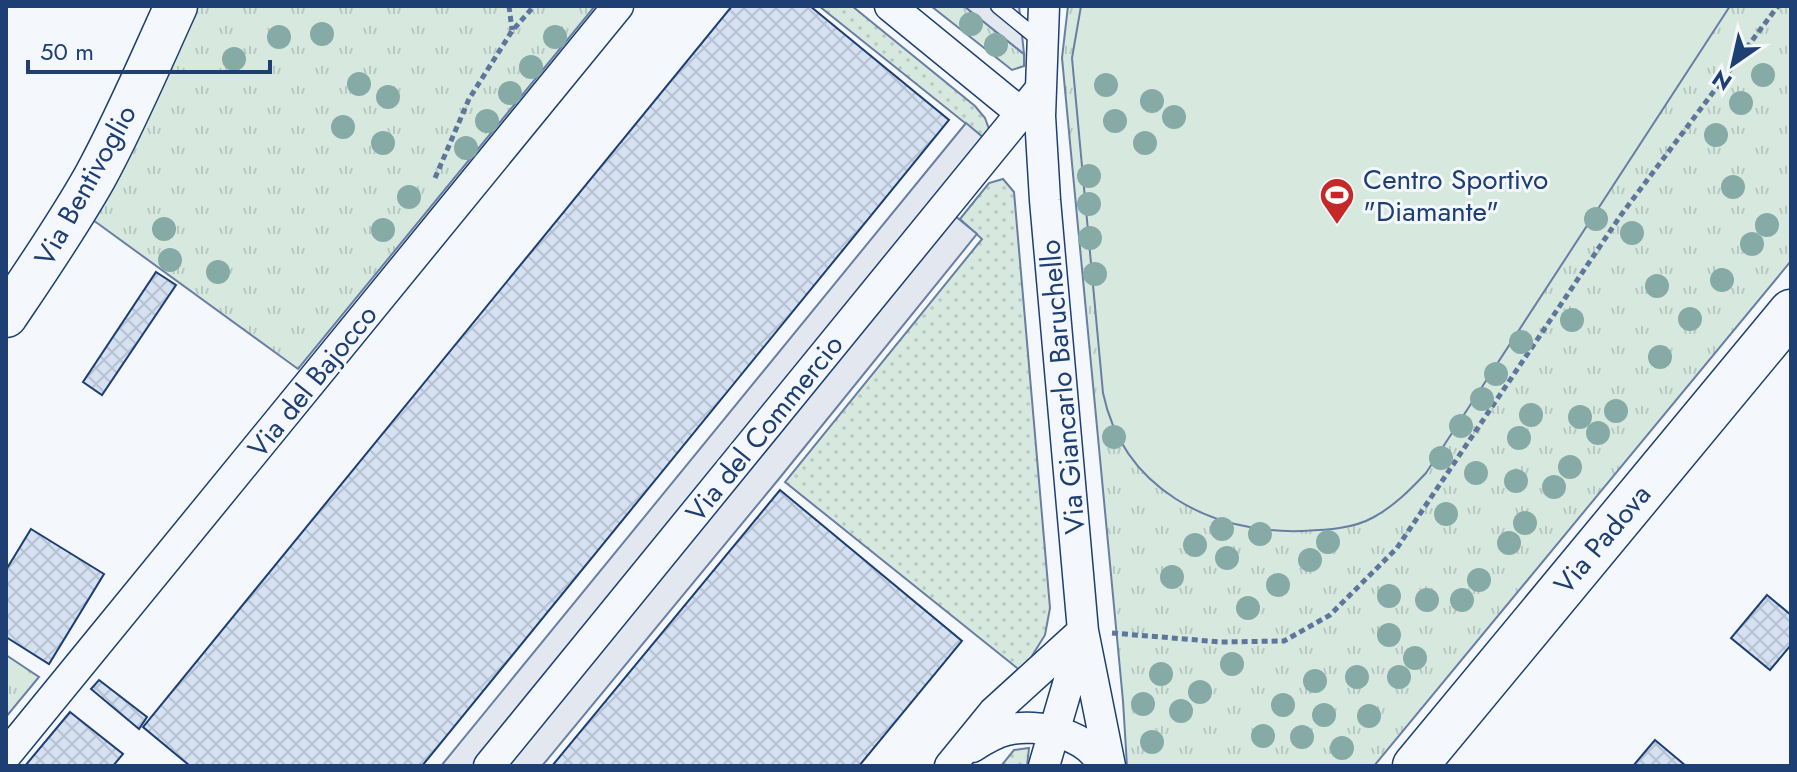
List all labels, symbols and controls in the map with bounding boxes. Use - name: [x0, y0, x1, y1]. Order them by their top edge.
- scale bar: [28, 24, 270, 74]
- north arrow: [1693, 24, 1773, 104]
- text: 50 m: [40, 34, 94, 69]
- text: N: [1706, 62, 1738, 99]
- street label: Via Bentivoglio: [24, 97, 147, 273]
- place label: Centro Sportivo "Diamante": [1363, 159, 1548, 232]
- sports icon: Centro Sportivo "Diamante": [1318, 176, 1356, 226]
- street label: Via Giancarlo Baruchello: [1029, 238, 1096, 536]
- street label: Via del Bajocco: [238, 296, 387, 467]
- street label: Via del Commercio: [676, 326, 853, 531]
- street label: Via Padova: [1544, 476, 1661, 603]

